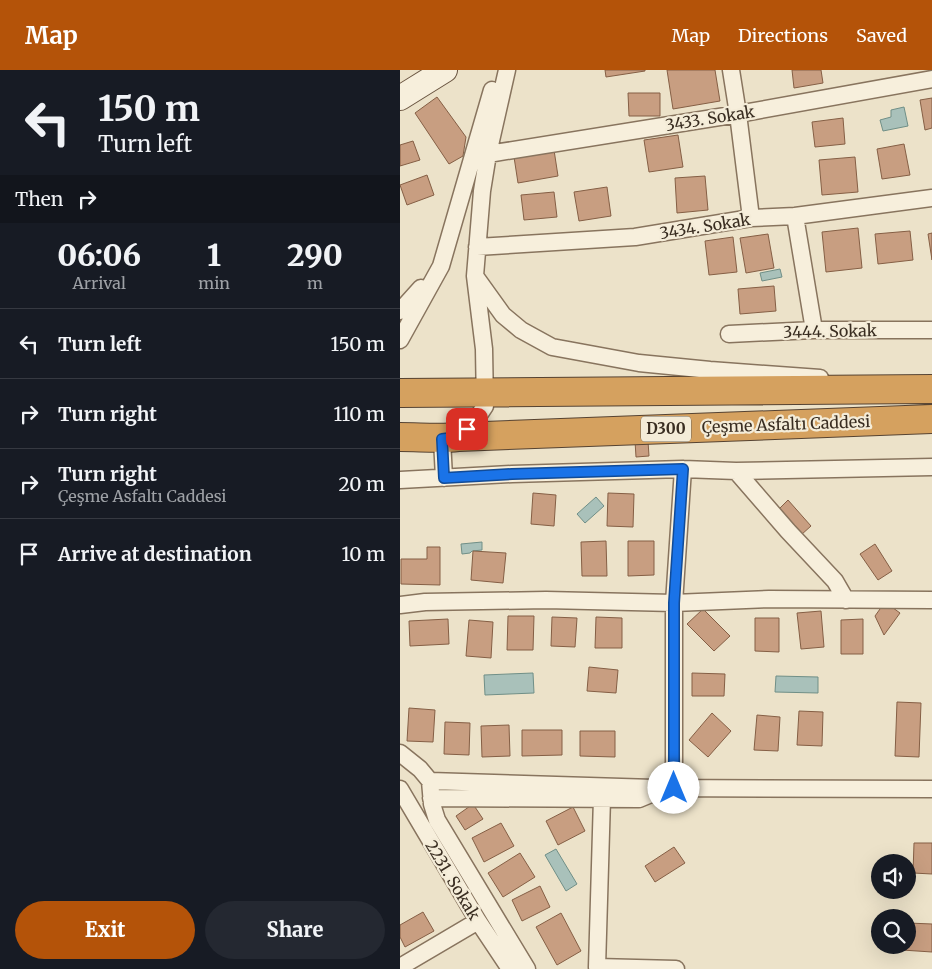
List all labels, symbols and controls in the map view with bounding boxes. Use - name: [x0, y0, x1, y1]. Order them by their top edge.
- text: Map: [25, 20, 78, 51]
- text: Map: [672, 24, 710, 47]
- text: Directions: [738, 24, 828, 47]
- text: Saved: [856, 24, 907, 47]
- text: 150 m: [98, 87, 200, 131]
- icon: left: [15, 90, 80, 155]
- street label: 3433. Sokak: [664, 101, 757, 135]
- text: Turn left: [98, 130, 192, 158]
- icon: right: [73, 185, 101, 213]
- text: Then: [15, 187, 63, 211]
- street label: 3434. Sokak: [658, 209, 753, 243]
- text: 06:06: [57, 236, 141, 274]
- text: 1: [207, 236, 221, 274]
- text: 290: [287, 236, 343, 274]
- text: Arrival: [72, 273, 126, 293]
- text: min: [198, 273, 230, 293]
- text: m: [307, 273, 323, 293]
- street label: 3444. Sokak: [783, 320, 878, 342]
- icon: left: [15, 330, 43, 358]
- text: Turn left: [58, 332, 142, 356]
- text: 150 m: [331, 332, 385, 356]
- icon: right: [15, 400, 43, 428]
- text: Turn right: [58, 402, 157, 426]
- text: 110 m: [334, 402, 385, 426]
- pin: [446, 408, 488, 450]
- street label: Çeşme Asfaltı Caddesi: [701, 411, 871, 437]
- icon: arrive: [453, 415, 481, 443]
- road number: D300: [641, 416, 691, 442]
- text: Turn right: [58, 462, 157, 486]
- icon: right: [15, 470, 43, 498]
- text: 20 m: [338, 472, 385, 496]
- text: Çeşme Asfaltı Caddesi: [58, 486, 227, 506]
- icon: arrive: [15, 540, 43, 568]
- text: Arrive at destination: [58, 542, 252, 566]
- text: 10 m: [342, 542, 385, 566]
- position arrow: [647, 761, 699, 813]
- street label: 2231. Sokak: [421, 837, 485, 924]
- map controls: [871, 854, 916, 954]
- button: sound: [871, 854, 916, 899]
- button: Exit: [15, 901, 195, 959]
- button: Share: [205, 901, 385, 959]
- button: search: [871, 909, 916, 954]

